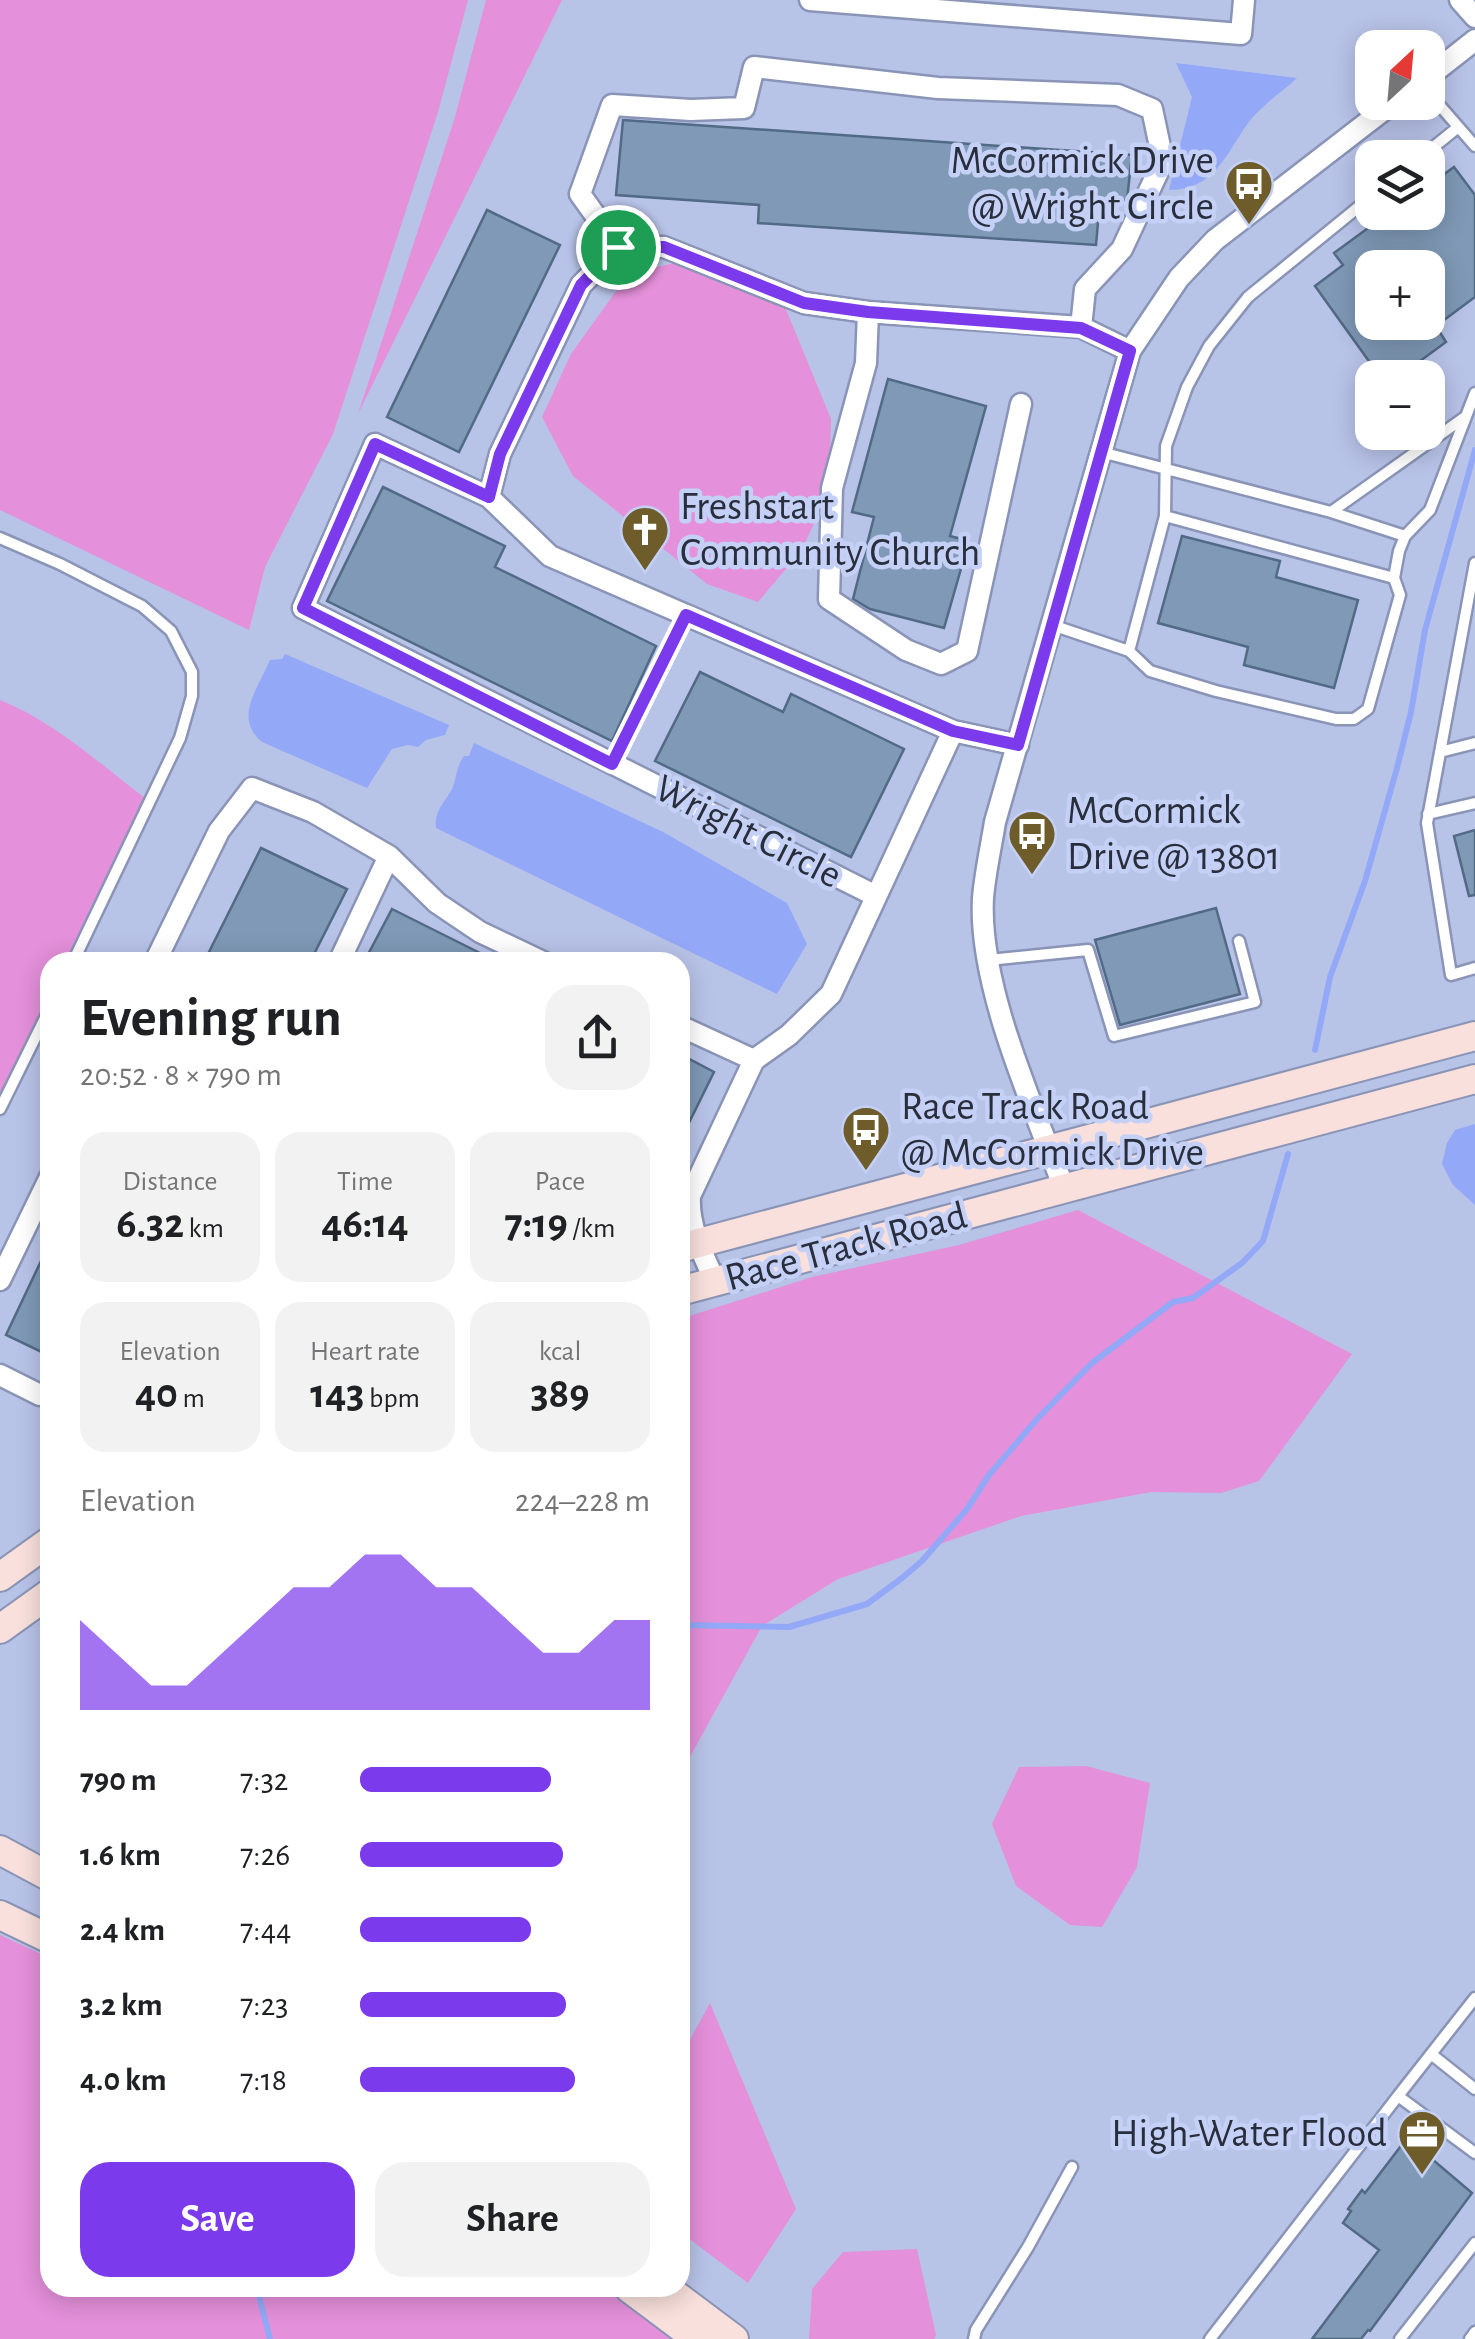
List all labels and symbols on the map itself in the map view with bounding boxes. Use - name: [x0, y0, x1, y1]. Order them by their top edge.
- north arrow: [1355, 30, 1445, 120]
- place label: McCormick Drive @ Wright Circle: [951, 141, 1214, 227]
- bus stop icon: McCormick Drive @ Wright Circle: [1223, 158, 1275, 226]
- pin: [576, 205, 661, 290]
- place label: Freshstart Community Church: [680, 487, 980, 573]
- church icon: Freshstart Community Church: [619, 504, 671, 572]
- street label: Wright Circle: [648, 768, 848, 896]
- place label: McCormick Drive @ 13801: [1067, 791, 1280, 877]
- bus stop icon: McCormick Drive @ 13801: [1006, 808, 1058, 876]
- place label: Race Track Road @ McCormick Drive: [901, 1087, 1204, 1173]
- bus stop icon: Race Track Road @ McCormick Drive: [840, 1104, 892, 1172]
- street label: Race Track Road: [721, 1196, 971, 1298]
- office icon: High-Water Flood: [1396, 2108, 1448, 2176]
- place label: High-Water Flood: [1111, 2114, 1387, 2154]

